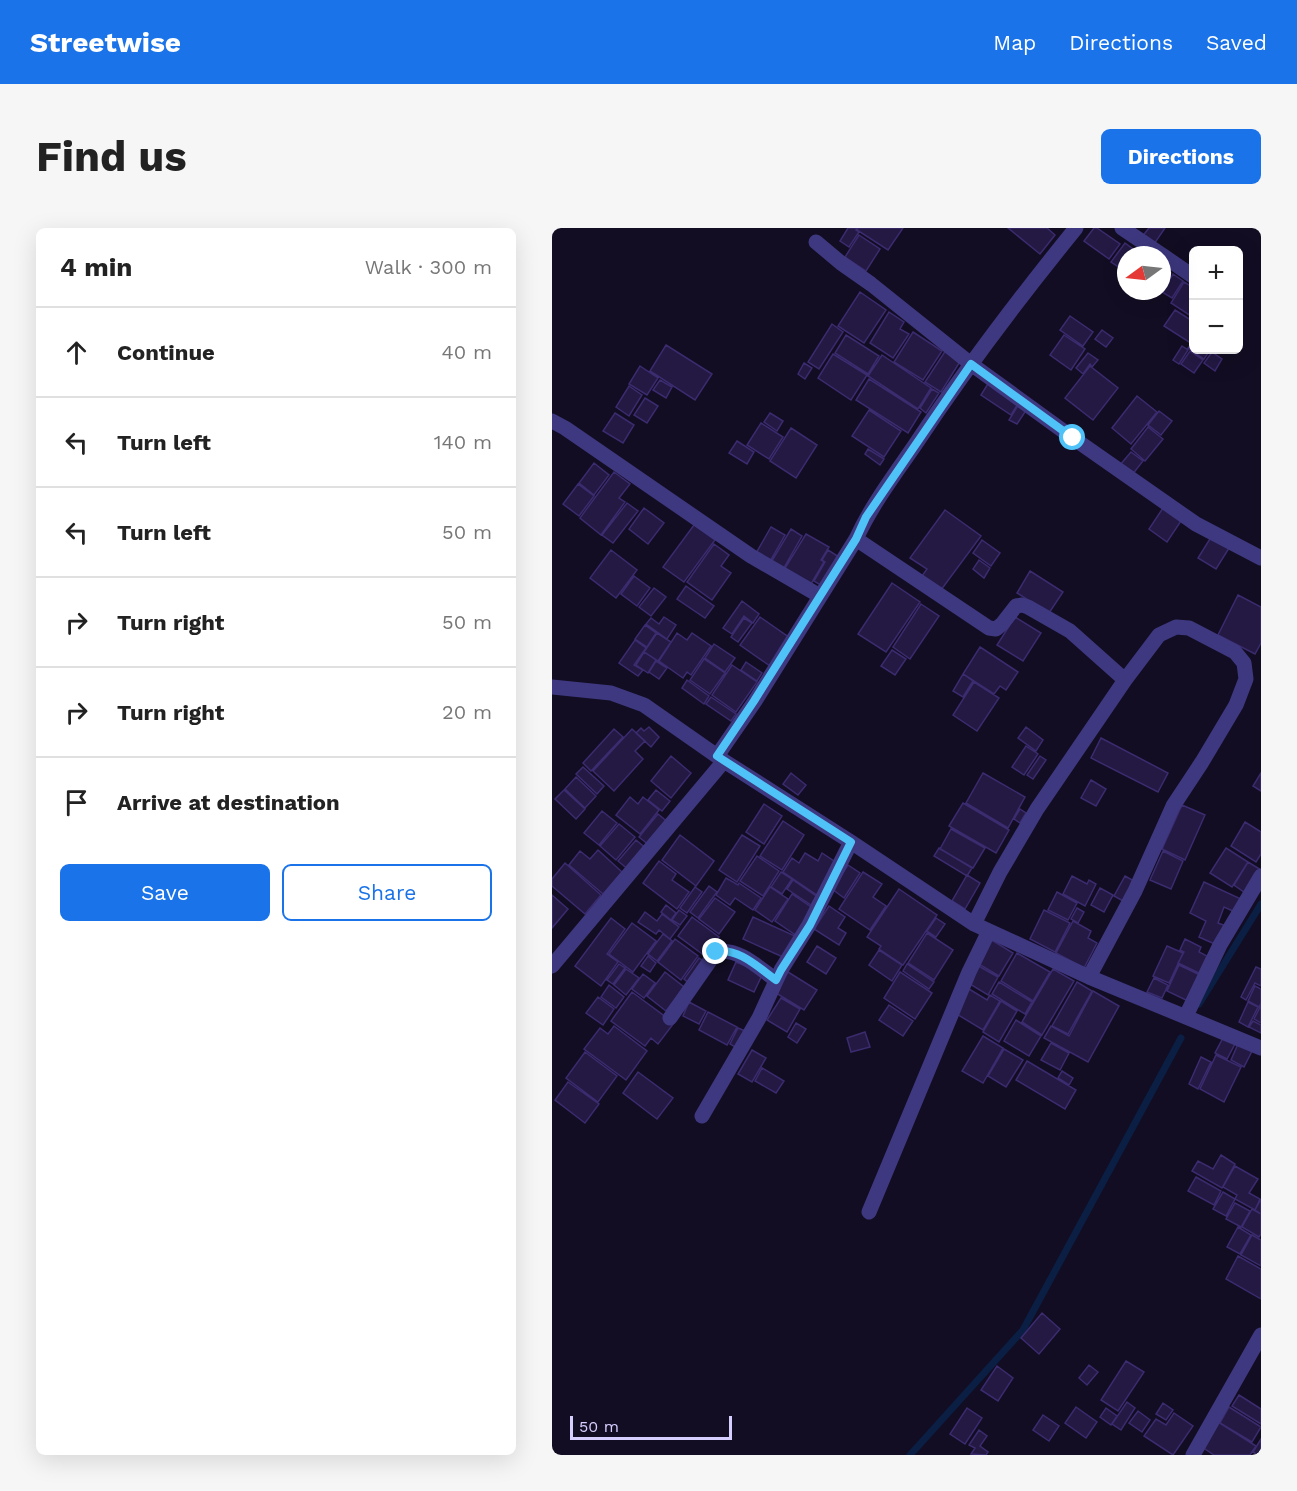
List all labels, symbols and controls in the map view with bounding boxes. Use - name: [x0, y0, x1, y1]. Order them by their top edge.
- text: Streetwise: [30, 26, 181, 59]
- text: Map: [993, 30, 1036, 55]
- text: Directions: [1069, 30, 1173, 55]
- text: Saved: [1206, 30, 1267, 55]
- button: Directions: [1101, 129, 1261, 184]
- text: Find us: [36, 132, 187, 181]
- north arrow: [1117, 246, 1171, 300]
- map controls: [1189, 246, 1243, 354]
- button: +: [1189, 246, 1243, 300]
- text: 4 min: [60, 252, 132, 282]
- text: Walk · 300 m: [365, 255, 492, 279]
- button: −: [1189, 300, 1243, 354]
- icon: ahead: [60, 336, 93, 369]
- text: Continue: [117, 340, 215, 365]
- text: 40 m: [441, 340, 492, 364]
- route start: [1059, 424, 1085, 450]
- icon: left: [60, 426, 93, 459]
- text: Turn left: [117, 430, 211, 455]
- text: 140 m: [434, 430, 492, 454]
- icon: left: [60, 516, 93, 549]
- text: Turn left: [117, 520, 211, 545]
- text: 50 m: [442, 520, 492, 544]
- icon: right: [60, 606, 93, 639]
- text: Turn right: [117, 610, 224, 635]
- text: 50 m: [442, 610, 492, 634]
- icon: right: [60, 696, 93, 729]
- text: Turn right: [117, 700, 224, 725]
- text: 20 m: [442, 700, 492, 724]
- icon: arrive: [60, 786, 93, 819]
- text: Arrive at destination: [117, 790, 340, 815]
- button: Save: [60, 864, 270, 921]
- button: Share: [282, 864, 492, 921]
- route end: [702, 938, 728, 964]
- scale bar: [570, 1413, 732, 1440]
- text: 50 m: [579, 1417, 619, 1436]

